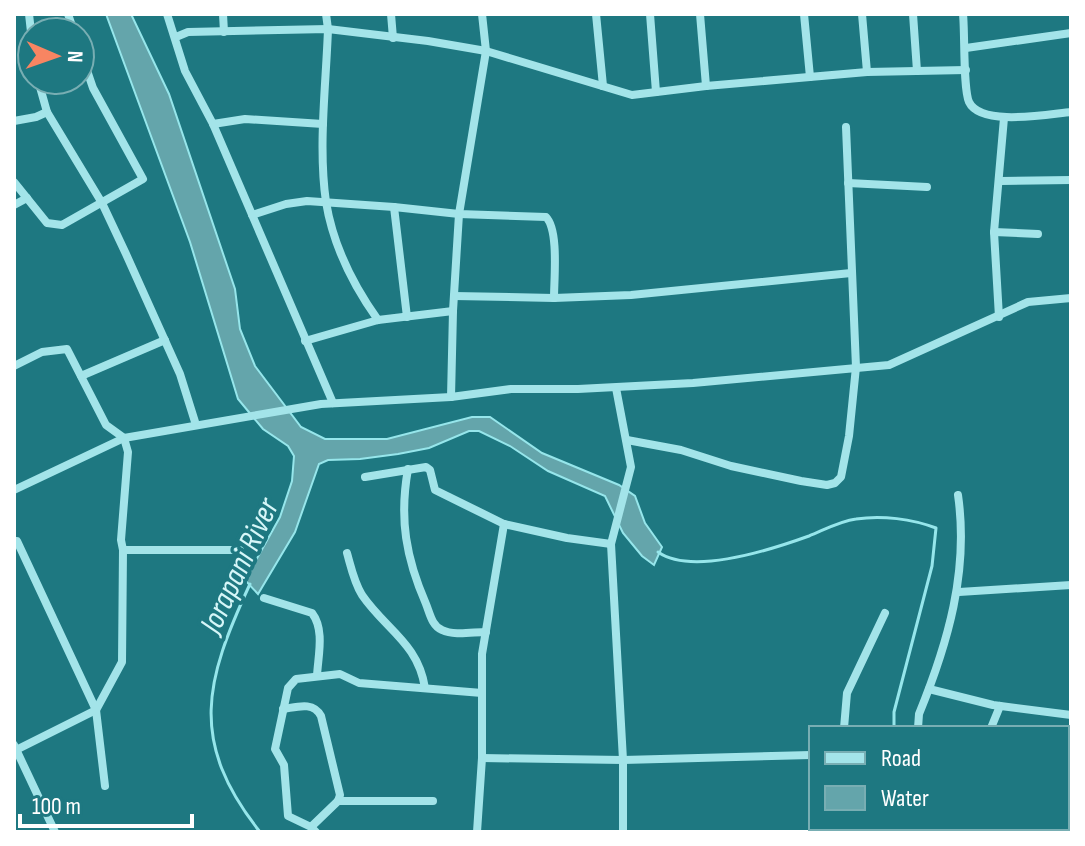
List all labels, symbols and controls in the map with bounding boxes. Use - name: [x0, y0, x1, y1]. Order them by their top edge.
- north arrow: [16, 16, 96, 96]
- text: N: [61, 50, 88, 63]
- water label: Jorapani River: [191, 491, 289, 642]
- legend: [809, 726, 1069, 830]
- text: Road: [881, 744, 921, 773]
- scale bar: [20, 778, 192, 828]
- text: Water: [881, 784, 929, 813]
- text: 100 m: [32, 792, 81, 821]

